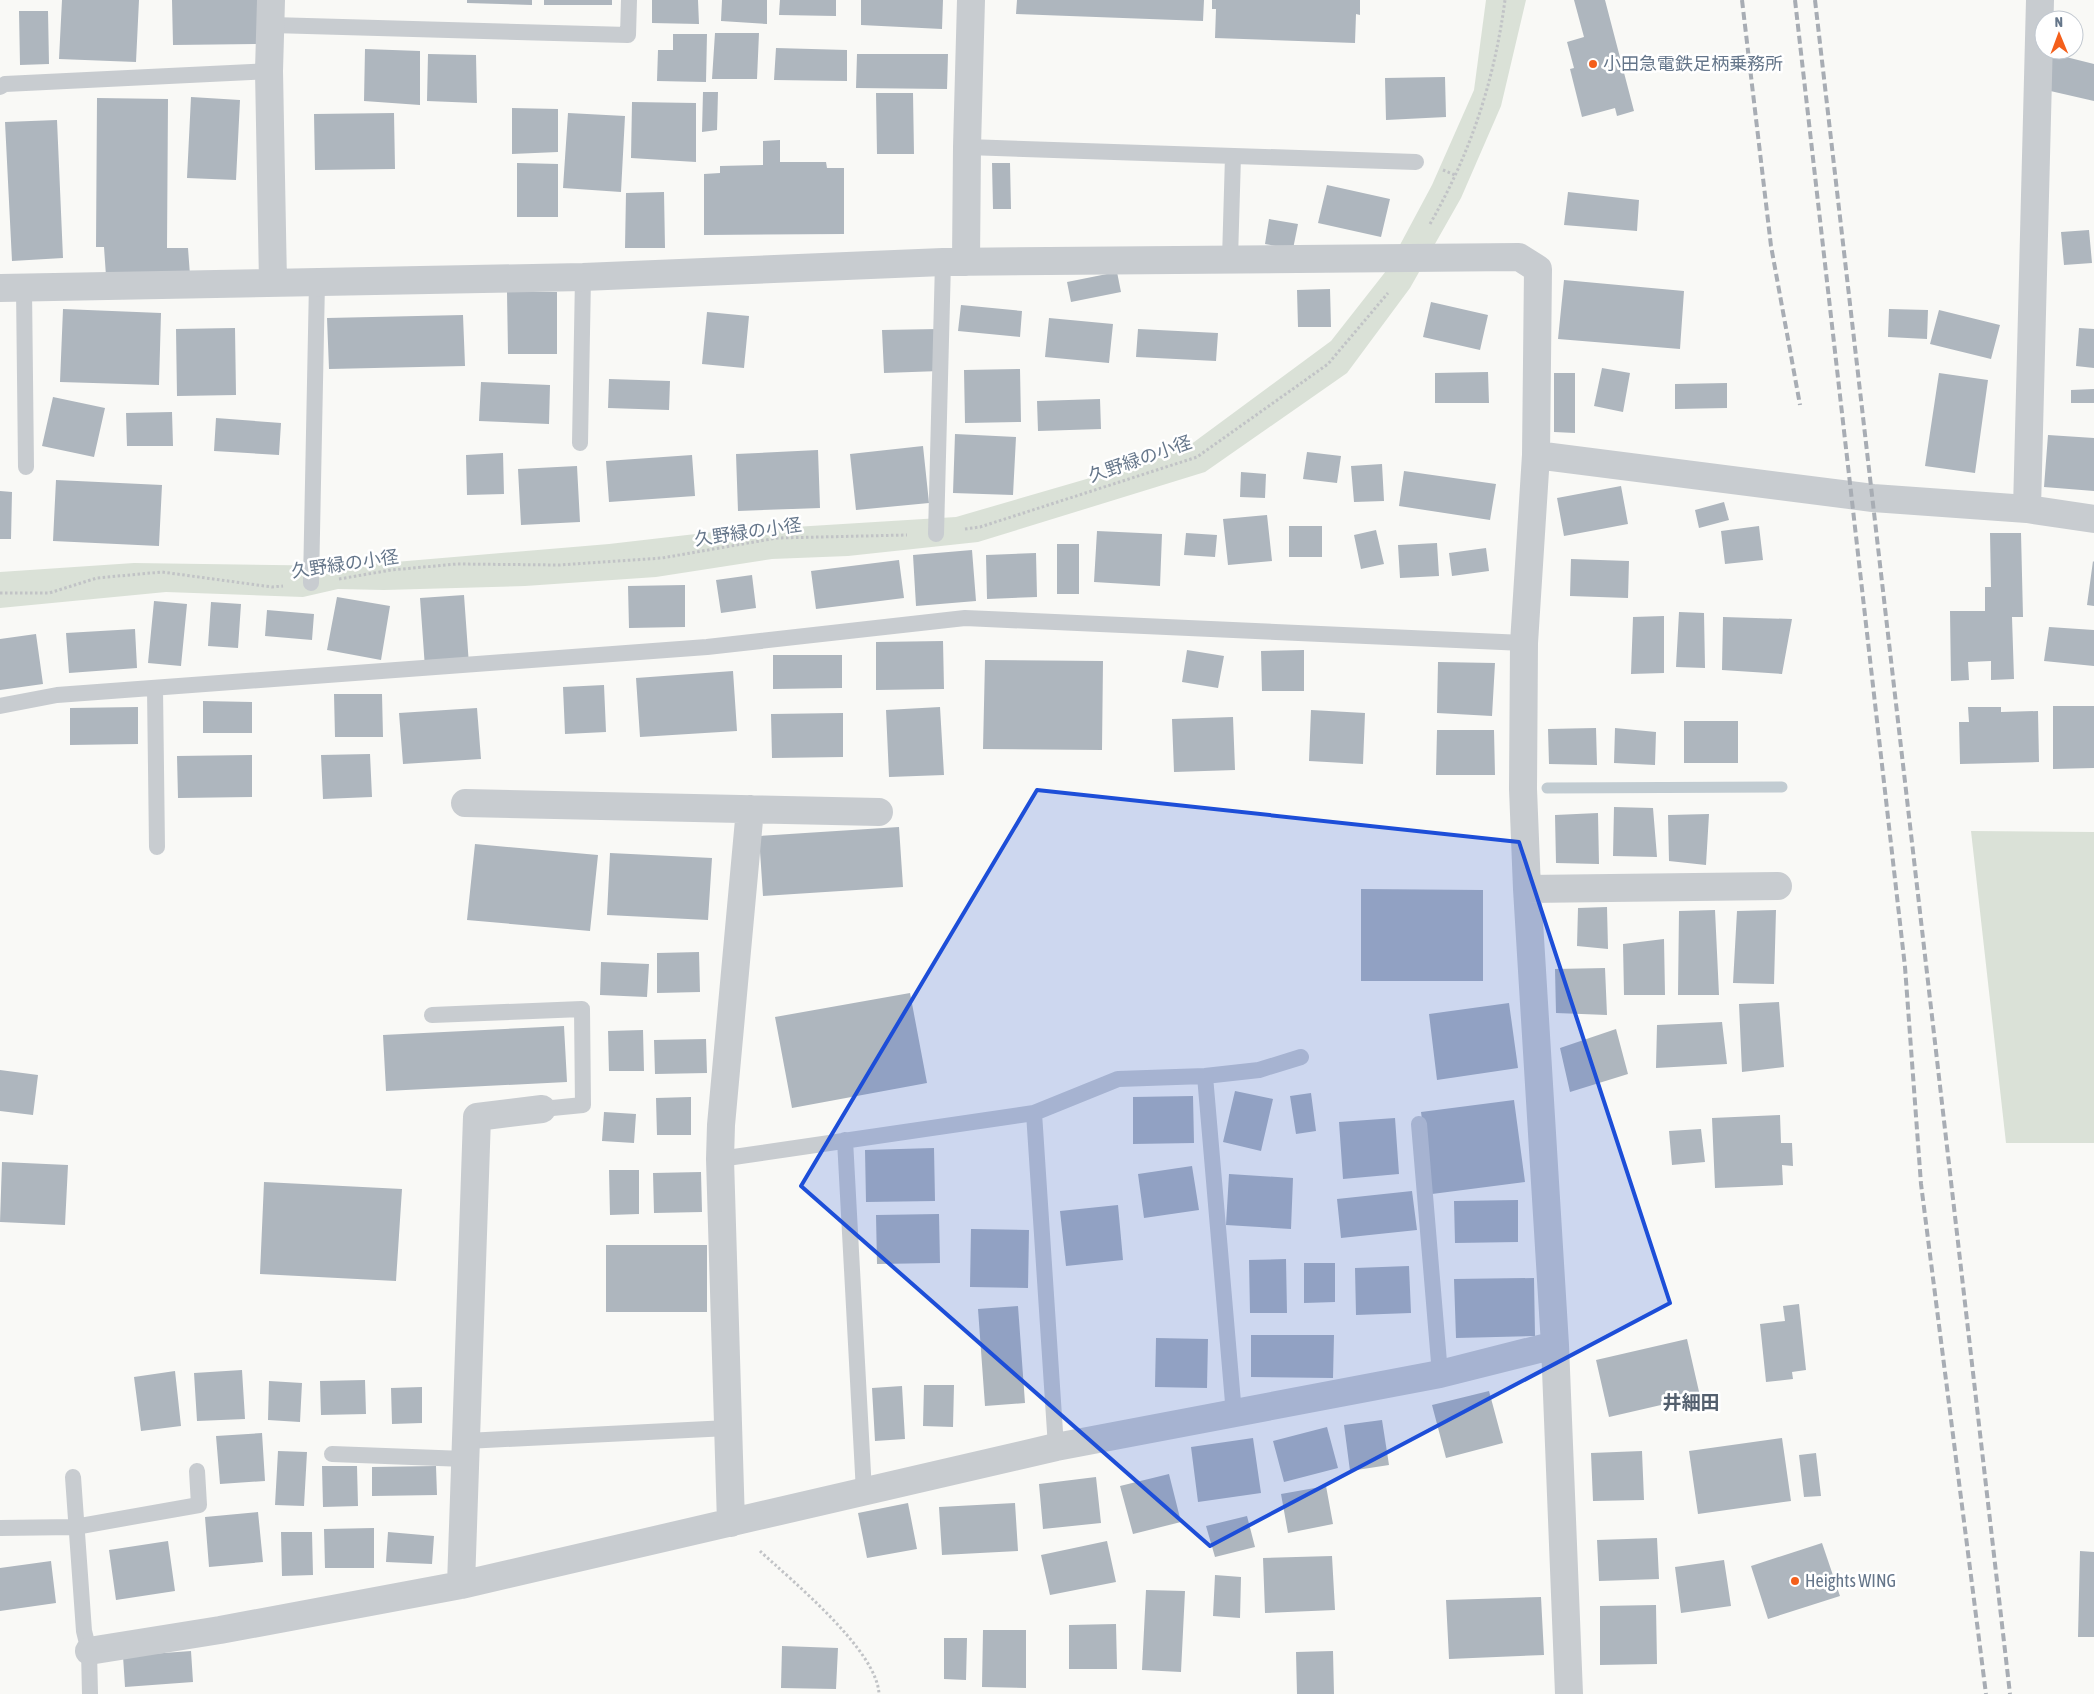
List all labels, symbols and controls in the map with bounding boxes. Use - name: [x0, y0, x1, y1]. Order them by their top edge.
- north arrow: [2034, 10, 2084, 60]
- text: N: [2055, 14, 2063, 30]
- place label: 小田急電鉄足柄乗務所: [1603, 53, 1783, 74]
- marker: 小田急電鉄足柄乗務所: [1587, 58, 1599, 70]
- street label: 久野緑の小径: [1085, 431, 1194, 486]
- street label: 久野緑の小径: [693, 514, 803, 549]
- street label: 久野緑の小径: [290, 546, 400, 581]
- district label: 井細田: [1662, 1391, 1720, 1413]
- place label: Heights WING: [1805, 1570, 1896, 1591]
- marker: Heights WING: [1789, 1575, 1801, 1587]

